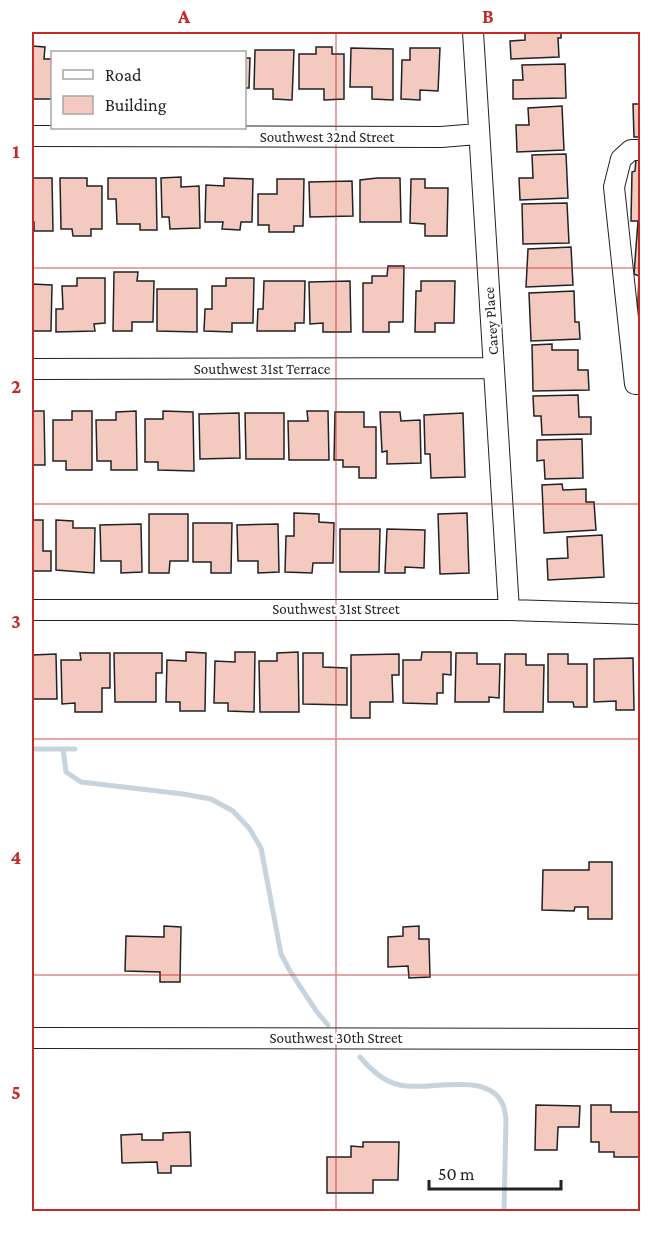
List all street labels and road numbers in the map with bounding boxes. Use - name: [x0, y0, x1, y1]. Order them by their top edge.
- street label: Southwest 32nd Street: [260, 129, 395, 145]
- street label: Carey Place: [481, 286, 502, 356]
- street label: Southwest 31st Terrace: [194, 361, 331, 377]
- street label: Southwest 31st Street: [272, 601, 401, 617]
- street label: Southwest 30th Street: [269, 1030, 404, 1046]

